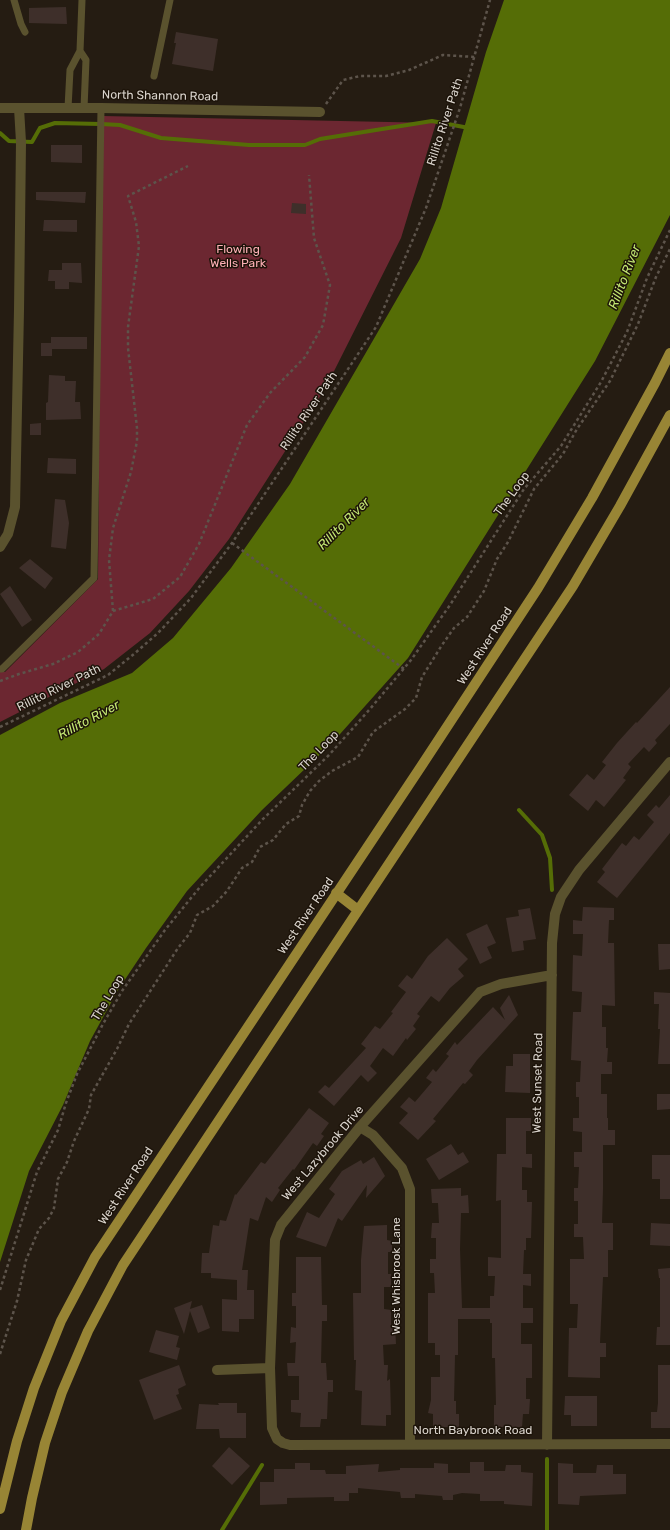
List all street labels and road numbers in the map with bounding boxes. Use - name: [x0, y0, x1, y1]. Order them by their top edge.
- street label: Rillito River Path: [424, 76, 466, 168]
- street label: North Shannon Road: [102, 88, 218, 104]
- street label: Rillito River Path: [277, 369, 341, 453]
- street label: The Loop: [491, 469, 533, 519]
- street label: West River Road: [455, 604, 515, 688]
- street label: Rillito River Path: [15, 661, 103, 715]
- street label: The Loop: [296, 728, 342, 774]
- street label: West River Road: [275, 875, 337, 957]
- street label: The Loop: [89, 972, 127, 1024]
- street label: West Sunset Road: [530, 1033, 546, 1133]
- street label: West Lazybrook Drive: [279, 1103, 367, 1203]
- street label: West River Road: [96, 1144, 156, 1228]
- street label: West Whisbrook Lane: [390, 1217, 404, 1335]
- street label: North Baybrook Road: [414, 1424, 532, 1438]

